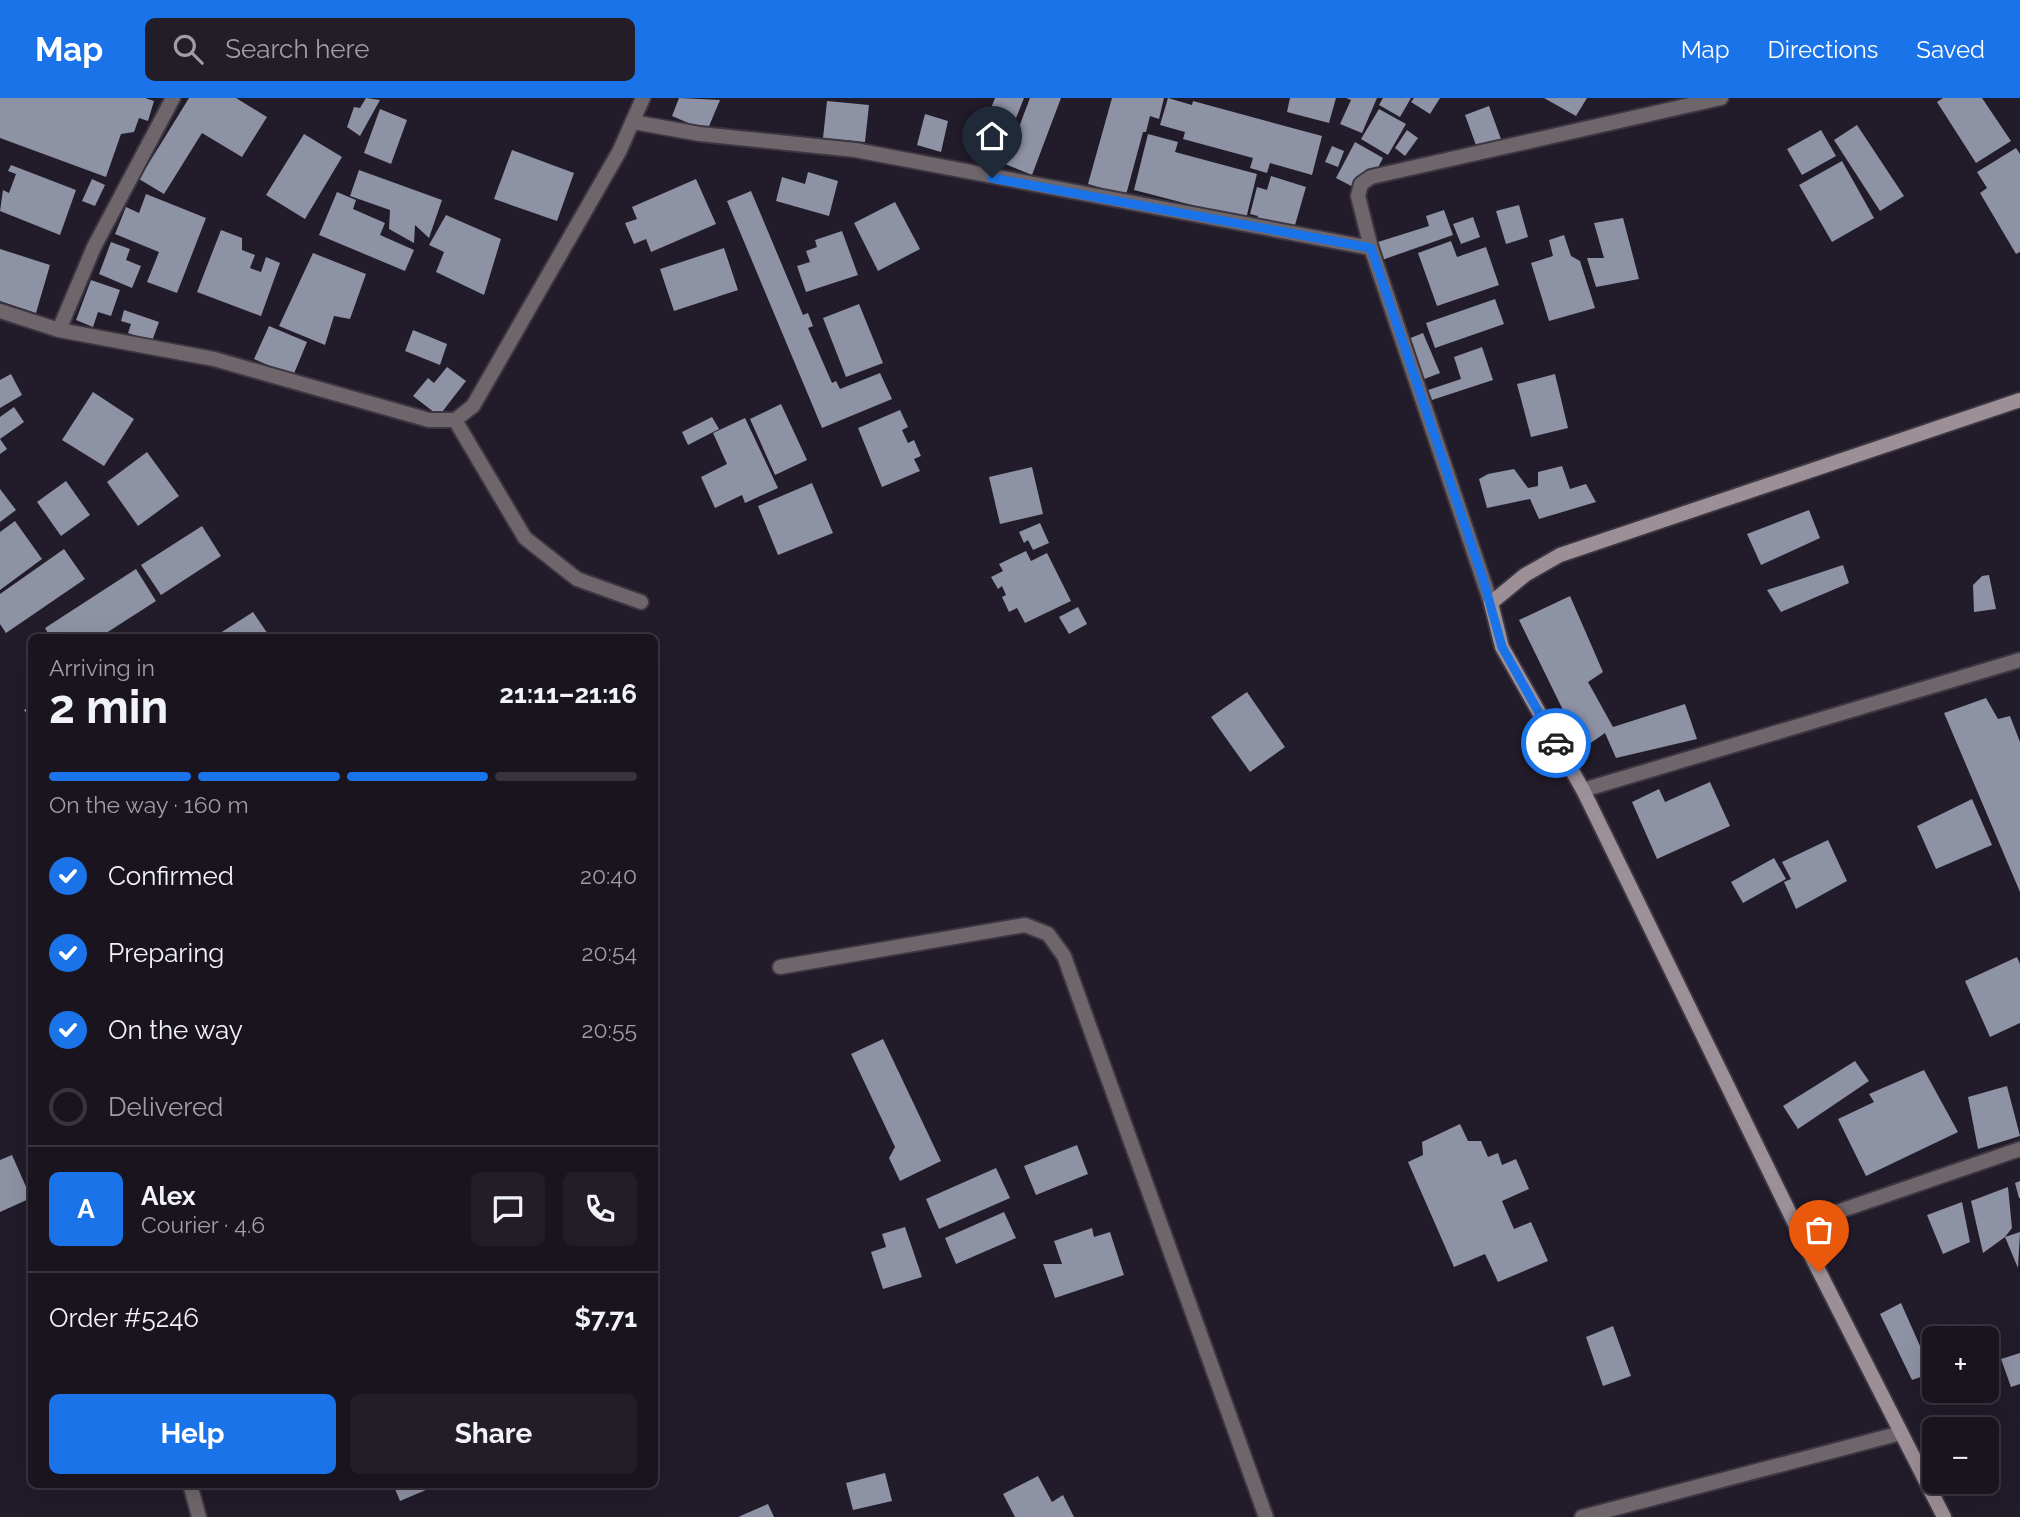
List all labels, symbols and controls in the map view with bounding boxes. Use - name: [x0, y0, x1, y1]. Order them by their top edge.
- search box: [145, 18, 635, 81]
- text: Map: [35, 30, 103, 69]
- icon: search: [169, 30, 207, 68]
- text: Search here: [225, 34, 370, 64]
- text: Map: [1681, 35, 1730, 64]
- text: Directions: [1768, 35, 1878, 64]
- text: Saved: [1916, 35, 1985, 64]
- pin: [962, 106, 1022, 178]
- icon: home: [973, 117, 1011, 155]
- text: Arriving in: [49, 654, 155, 681]
- text: 21:11–21:16: [499, 679, 637, 709]
- text: 2 min: [49, 680, 168, 734]
- courier: [1521, 708, 1591, 778]
- icon: car: [1537, 724, 1575, 762]
- text: On the way · 160 m: [49, 791, 249, 818]
- icon: check: [49, 857, 87, 895]
- text: Confirmed: [108, 861, 234, 891]
- text: 20:40: [580, 862, 637, 889]
- icon: check: [49, 934, 87, 972]
- text: Preparing: [108, 938, 224, 968]
- text: 20:54: [582, 939, 637, 966]
- icon: check: [49, 1011, 87, 1049]
- text: On the way: [108, 1015, 243, 1045]
- text: 20:55: [582, 1016, 637, 1043]
- text: Delivered: [108, 1092, 223, 1122]
- button: chat: [471, 1172, 545, 1246]
- button: phone: [563, 1172, 637, 1246]
- text: Alex: [141, 1181, 196, 1211]
- text: A: [77, 1194, 95, 1224]
- pin: [1789, 1200, 1849, 1272]
- text: Courier · 4.6: [141, 1211, 265, 1238]
- icon: bag: [1800, 1211, 1838, 1249]
- text: Order #5246: [49, 1303, 199, 1333]
- text: $7.71: [575, 1303, 637, 1333]
- map controls: [1922, 1326, 1999, 1494]
- button: +: [1922, 1326, 1999, 1403]
- button: Help: [49, 1394, 336, 1474]
- button: Share: [350, 1394, 637, 1474]
- button: −: [1922, 1417, 1999, 1494]

